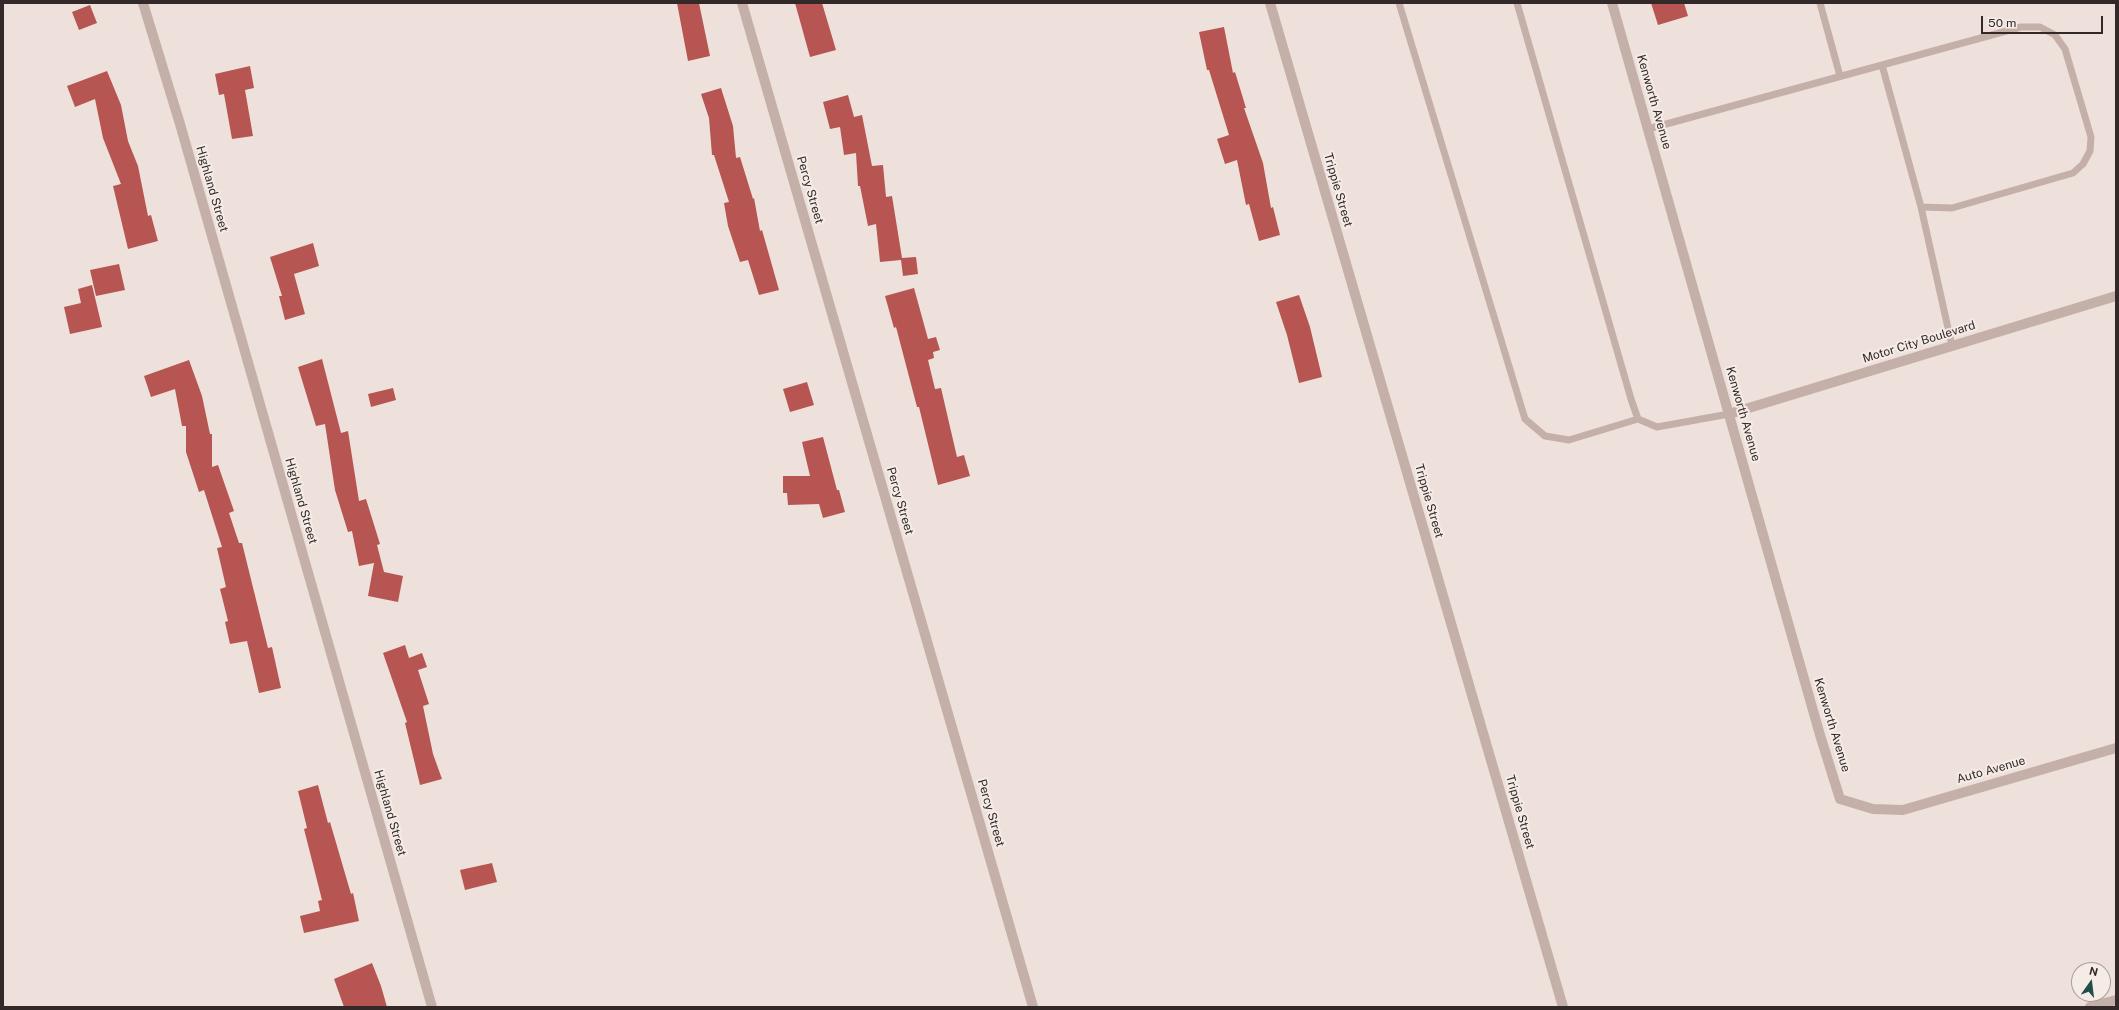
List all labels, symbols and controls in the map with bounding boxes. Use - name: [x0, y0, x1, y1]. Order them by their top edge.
- scale bar: [1983, 8, 2105, 34]
- text: 50 m: [1988, 16, 2016, 30]
- street label: Kenworth Avenue: [1634, 53, 1674, 151]
- street label: Highland Street: [193, 144, 231, 234]
- street label: Trippie Street: [1321, 151, 1355, 229]
- street label: Percy Street: [793, 154, 827, 226]
- street label: Motor City Boulevard: [1861, 318, 1977, 366]
- street label: Kenworth Avenue: [1723, 365, 1763, 463]
- street label: Highland Street: [282, 456, 320, 546]
- street label: Trippie Street: [1412, 462, 1446, 540]
- street label: Percy Street: [883, 465, 917, 537]
- street label: Kenworth Avenue: [1811, 676, 1853, 774]
- street label: Auto Avenue: [1955, 753, 2027, 787]
- street label: Highland Street: [371, 768, 409, 858]
- street label: Trippie Street: [1503, 773, 1537, 851]
- street label: Percy Street: [974, 777, 1008, 849]
- north arrow: [2071, 962, 2111, 1002]
- text: N: [2088, 964, 2099, 978]

